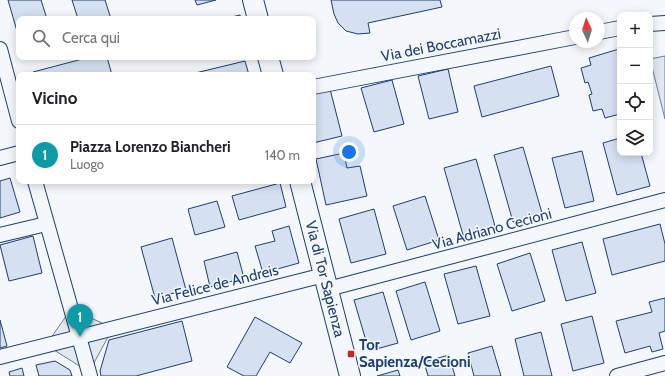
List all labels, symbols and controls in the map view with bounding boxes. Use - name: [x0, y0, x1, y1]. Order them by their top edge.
- north arrow: [569, 12, 605, 48]
- map controls: [617, 12, 653, 156]
- button: +: [617, 12, 653, 48]
- search box: [16, 16, 316, 60]
- street label: Via dei Boccamazzi: [380, 25, 502, 65]
- icon: search: [30, 27, 52, 49]
- text: Cerca qui: [62, 29, 120, 47]
- button: −: [617, 48, 653, 84]
- button: locate: [617, 84, 653, 120]
- text: Vicino: [32, 88, 77, 108]
- button: layers: [617, 120, 653, 156]
- text: Piazza Lorenzo Biancheri: [70, 138, 231, 156]
- your location: [339, 142, 359, 162]
- text: 1: [43, 147, 47, 163]
- text: 140 m: [265, 147, 300, 163]
- text: Luogo: [70, 156, 104, 172]
- street label: Via Adriano Cecioni: [430, 204, 554, 254]
- street label: Via di Tor Sapienza: [302, 219, 349, 340]
- street label: Via Felice de Andreis: [150, 261, 280, 309]
- pin: 1: [67, 304, 93, 337]
- place label: Tor Sapienza/Cecioni: [359, 336, 471, 371]
- marker: Tor Sapienza/Cecioni: [346, 349, 356, 359]

